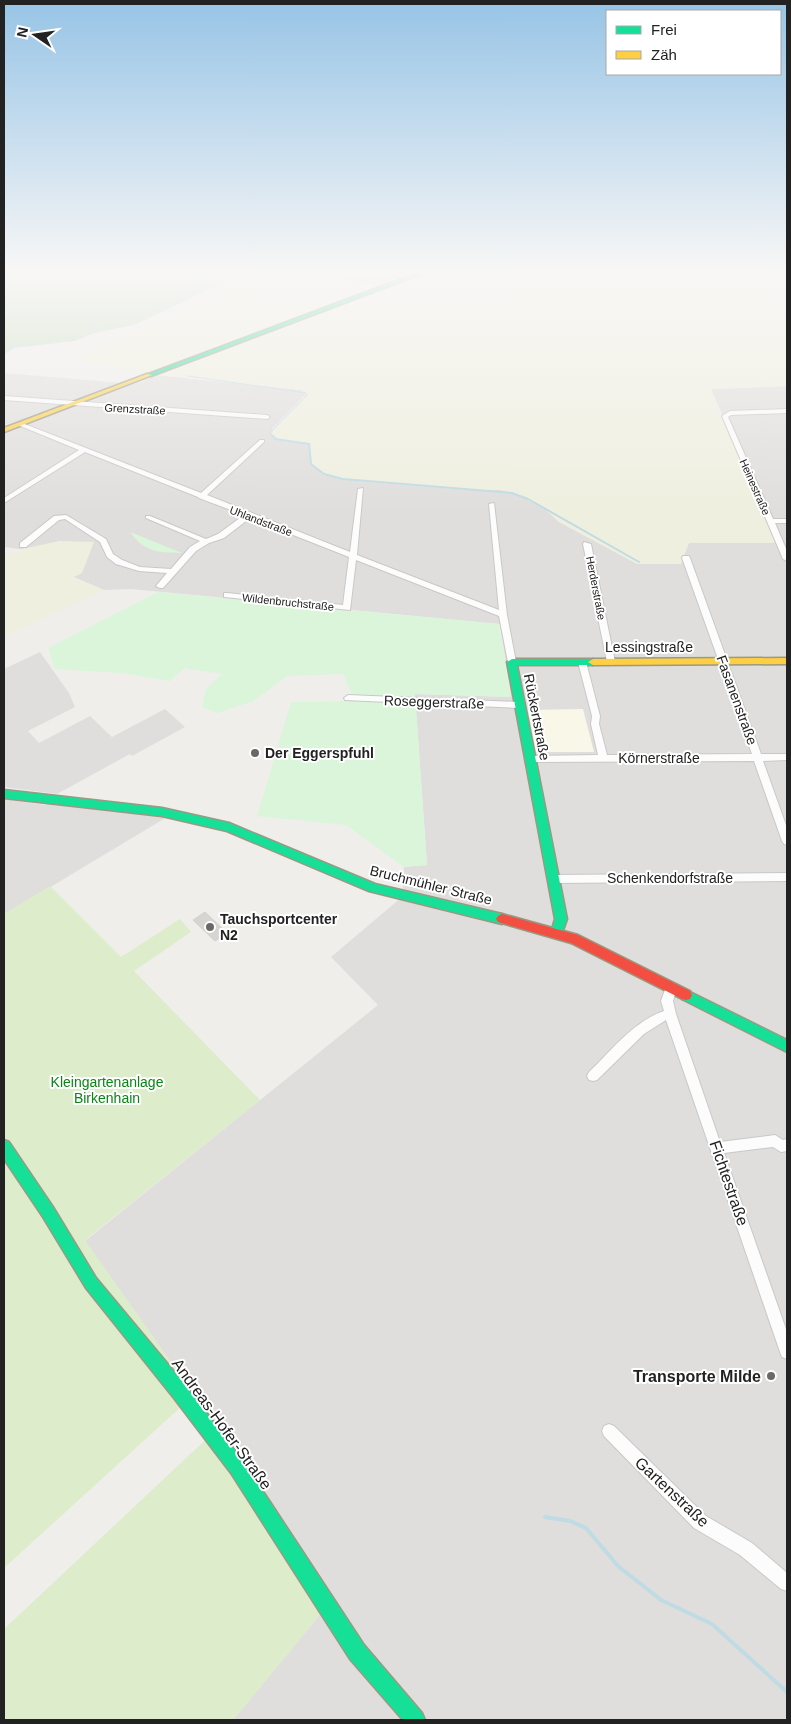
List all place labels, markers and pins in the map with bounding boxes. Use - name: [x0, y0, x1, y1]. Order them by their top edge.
- place label: Der Eggerspfuhl: [265, 745, 374, 761]
- marker: Der Eggerspfuhl: [249, 747, 261, 759]
- place label: Tauchsportcenter N2: [220, 911, 338, 943]
- marker: Tauchsportcenter N2: [204, 921, 216, 933]
- place label: Transporte Milde: [633, 1368, 761, 1385]
- marker: Transporte Milde: [765, 1370, 777, 1382]

